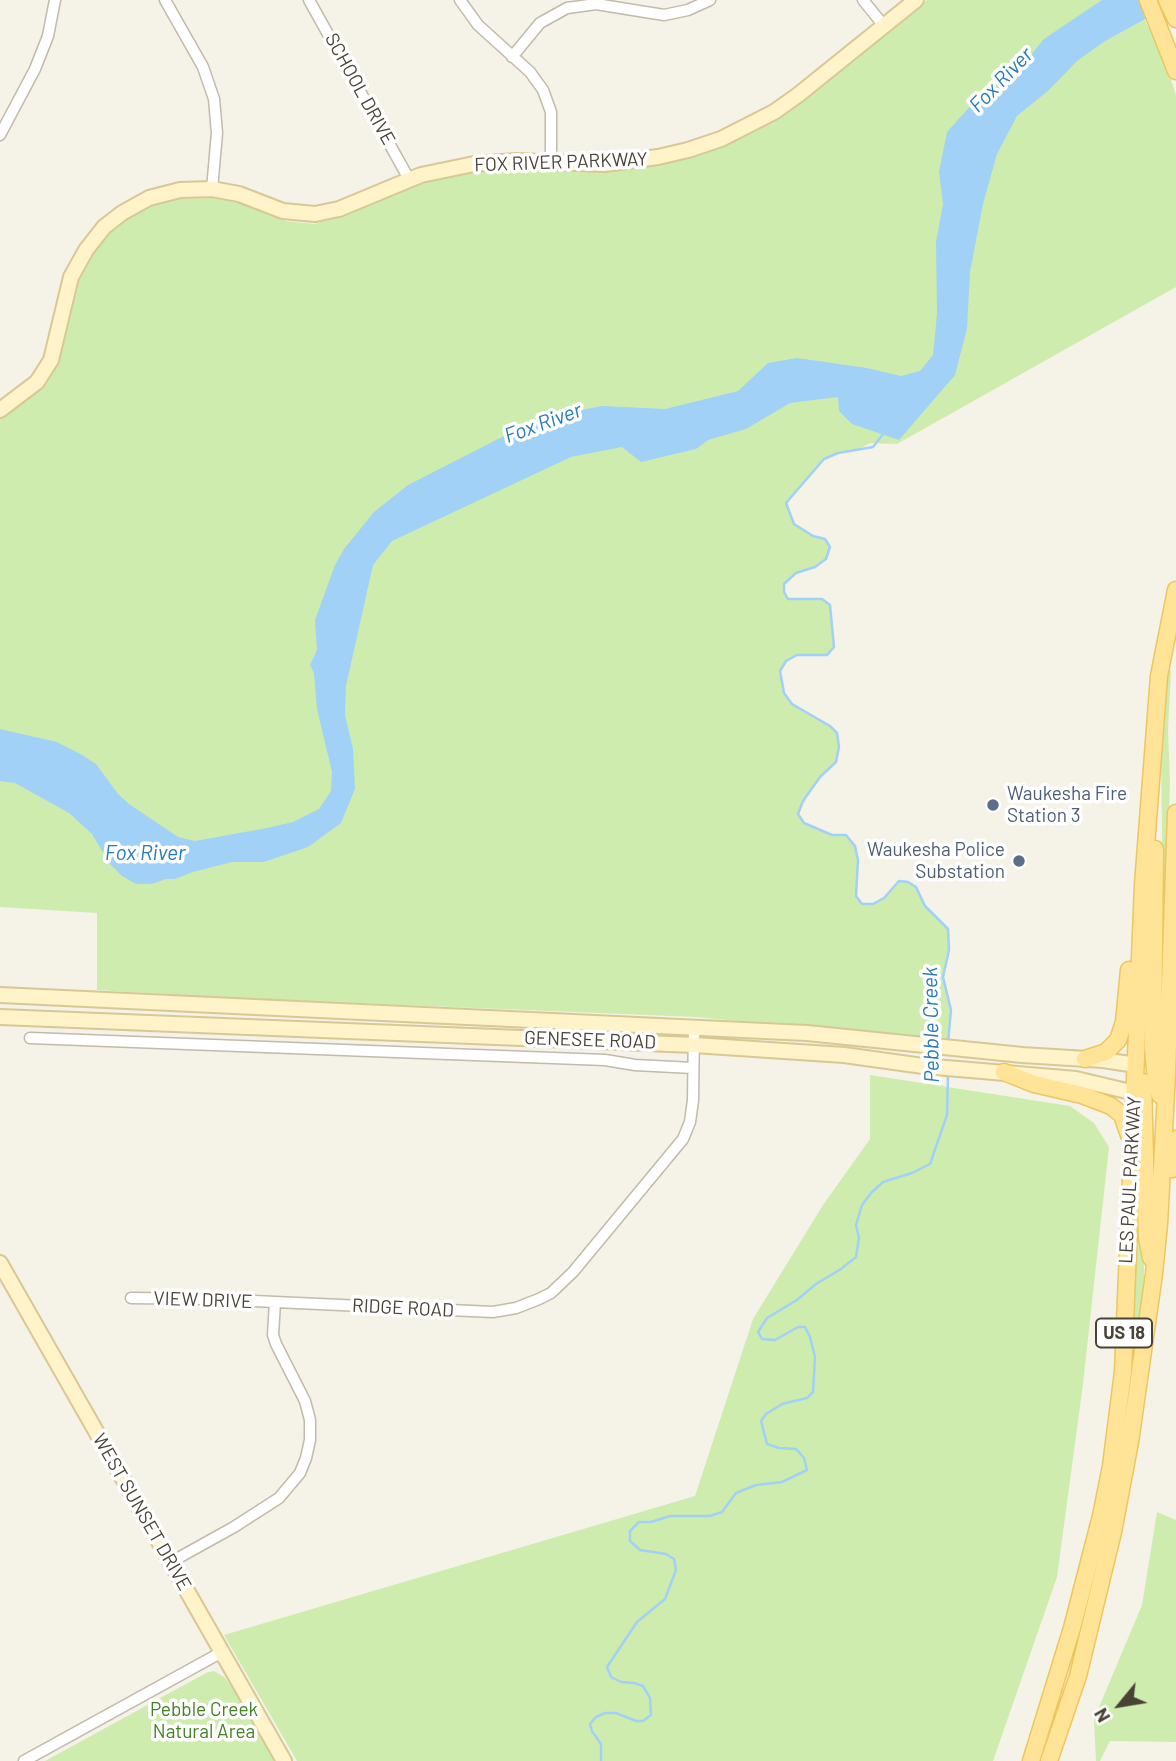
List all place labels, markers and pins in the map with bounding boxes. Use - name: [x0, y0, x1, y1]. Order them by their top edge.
- place label: Waukesha Fire Station 3: [1007, 783, 1127, 827]
- marker: Waukesha Fire Station 3: [985, 797, 1001, 813]
- place label: Waukesha Police Substation: [867, 839, 1005, 883]
- marker: Waukesha Police Substation: [1011, 853, 1027, 869]

